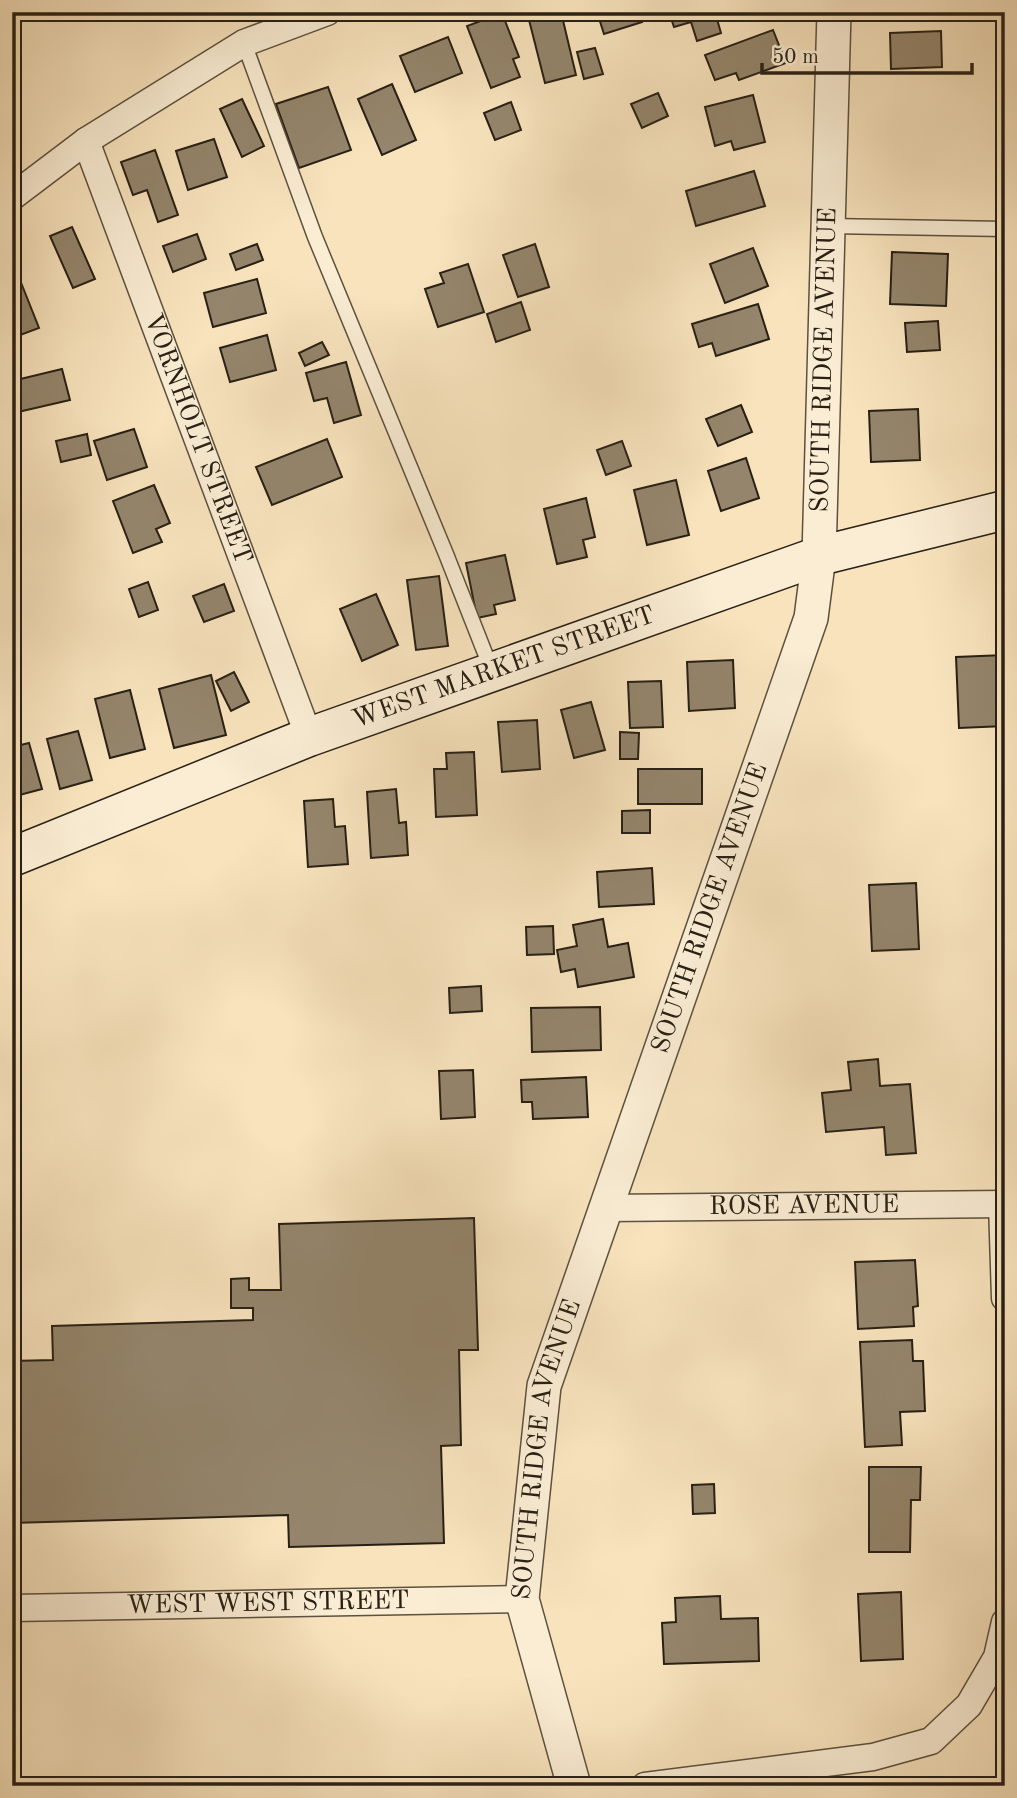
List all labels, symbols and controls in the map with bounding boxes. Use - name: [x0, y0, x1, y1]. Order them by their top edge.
- scale bar: [762, 32, 972, 76]
- text: 50 m: [772, 47, 819, 68]
- street label: SOUTH RIDGE AVENUE: [807, 207, 842, 513]
- street label: VORNHOLT STREET: [139, 310, 256, 568]
- street label: WEST MARKET STREET: [349, 602, 659, 734]
- street label: SOUTH RIDGE AVENUE: [648, 760, 772, 1057]
- street label: ROSE AVENUE: [709, 1192, 899, 1220]
- street label: SOUTH RIDGE AVENUE: [509, 1296, 586, 1601]
- street label: WEST WEST STREET: [126, 1588, 410, 1619]

